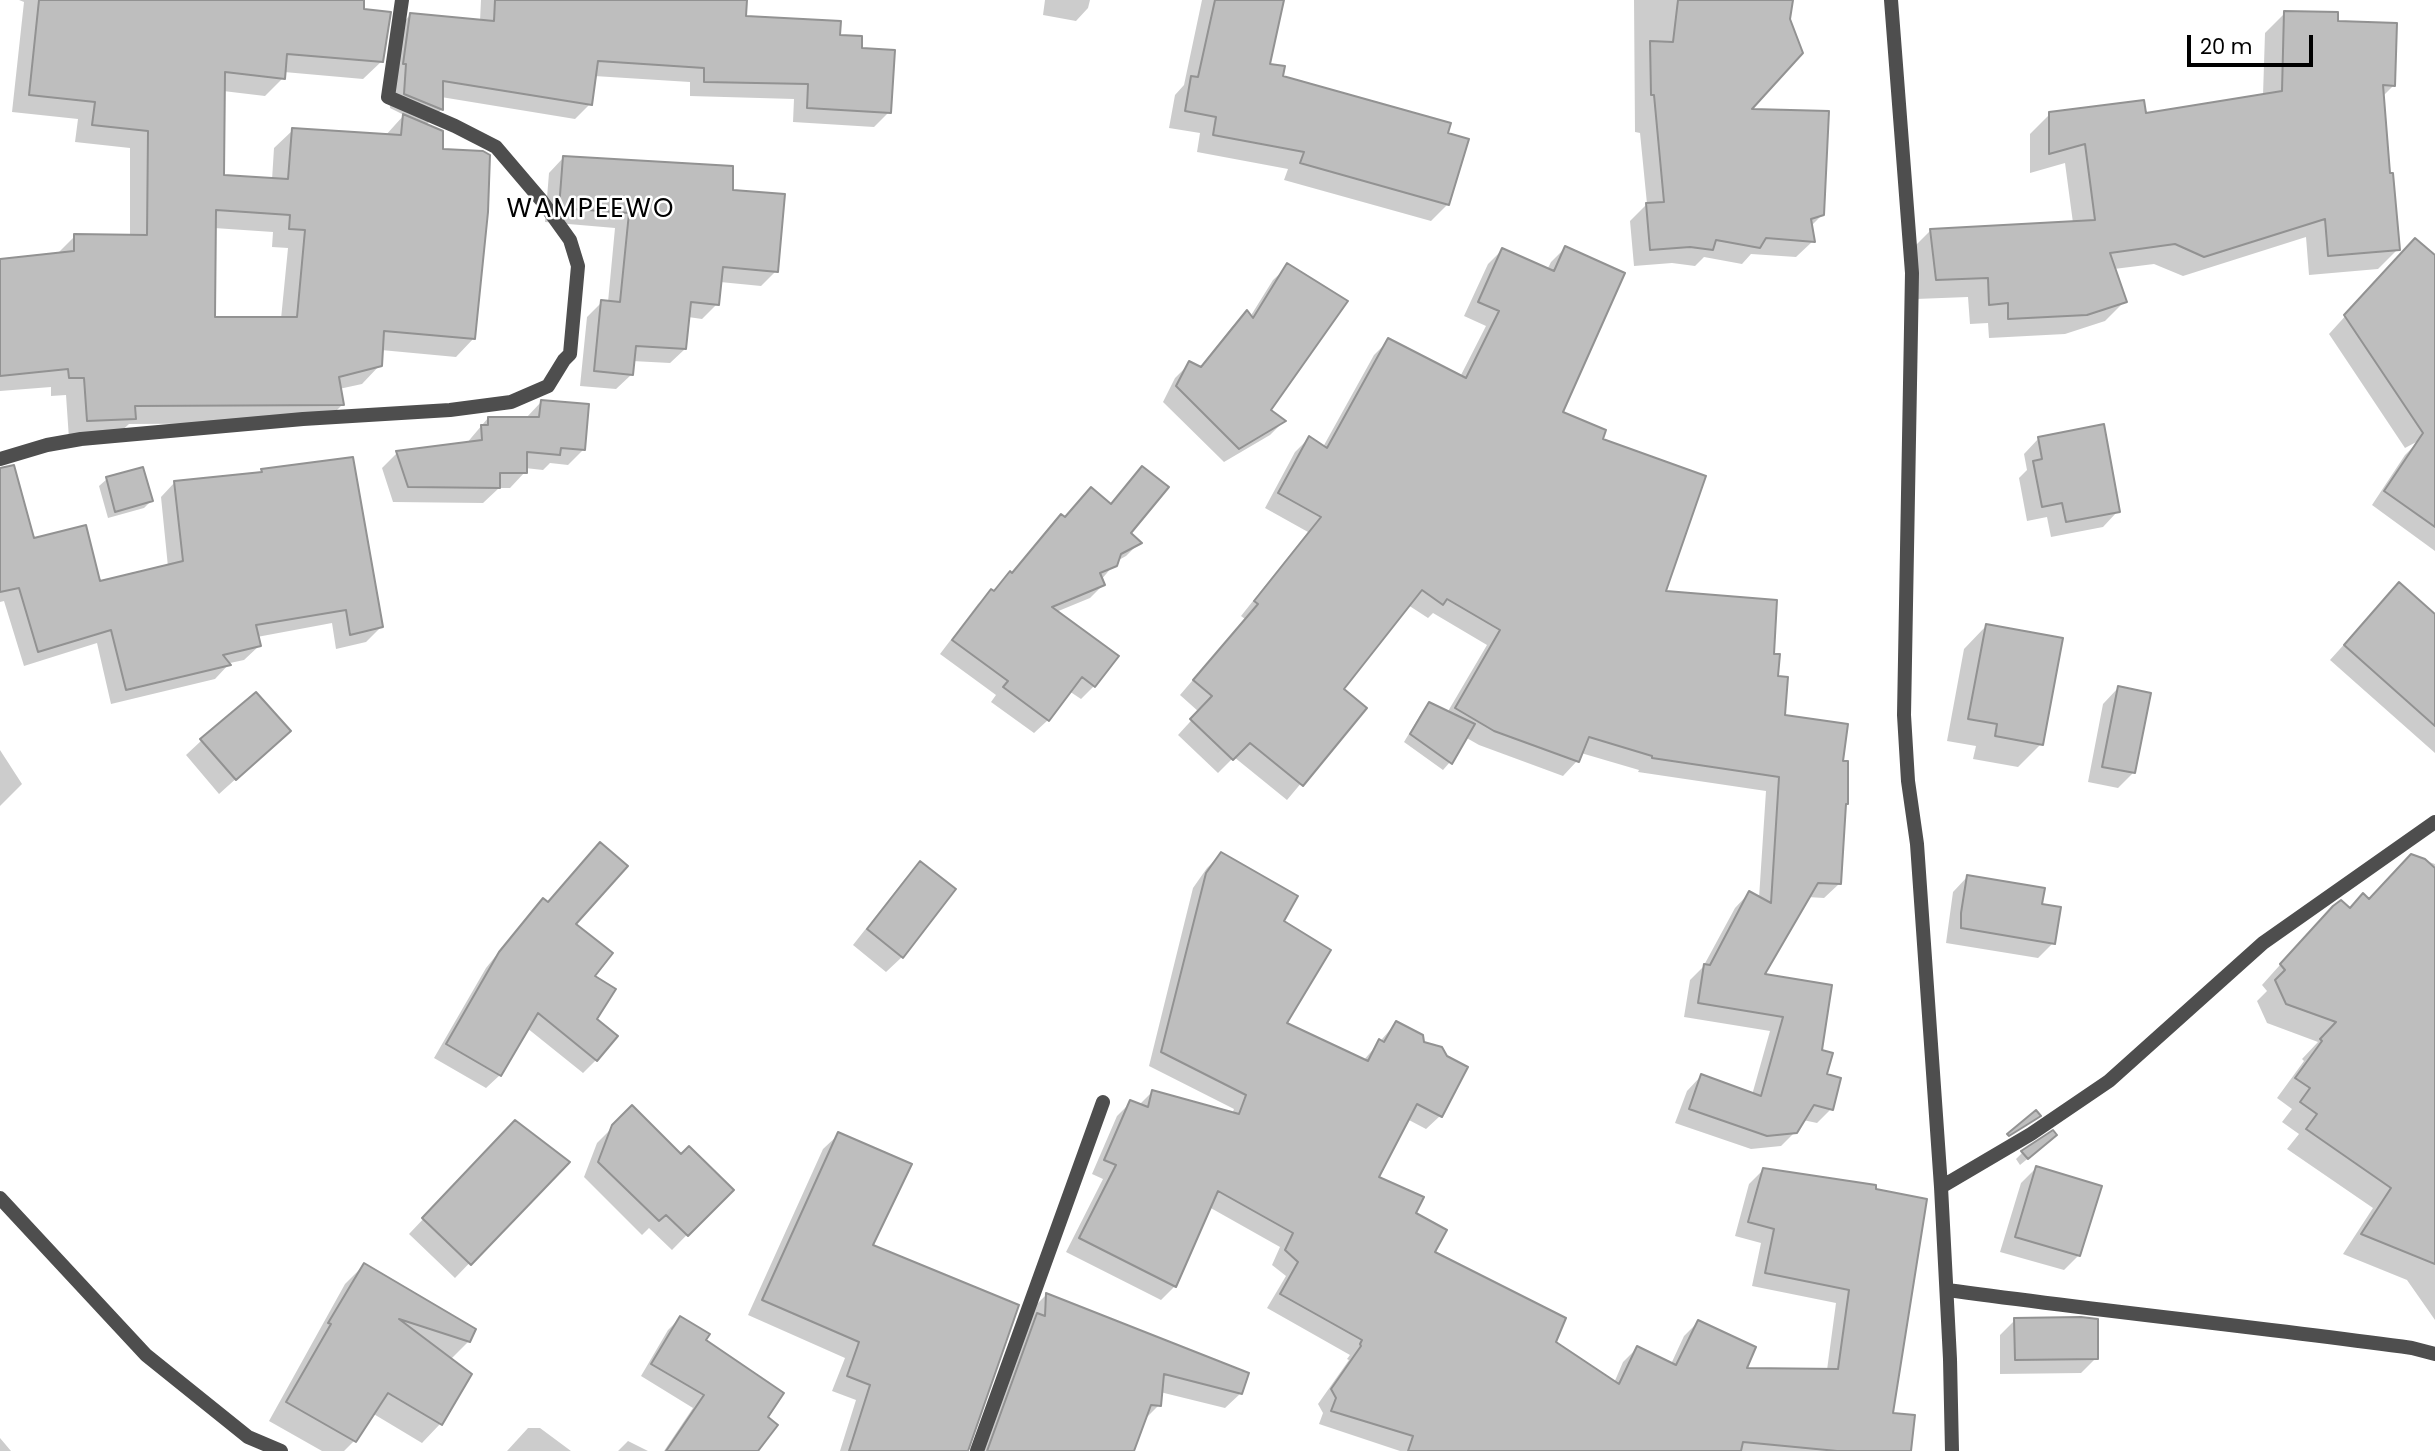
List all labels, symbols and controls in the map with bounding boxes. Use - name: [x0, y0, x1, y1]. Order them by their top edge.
- scale bar: [2190, 21, 2316, 65]
- text: 20 m: [2200, 32, 2253, 61]
- district label: WAMPEEWO: [508, 194, 674, 226]

